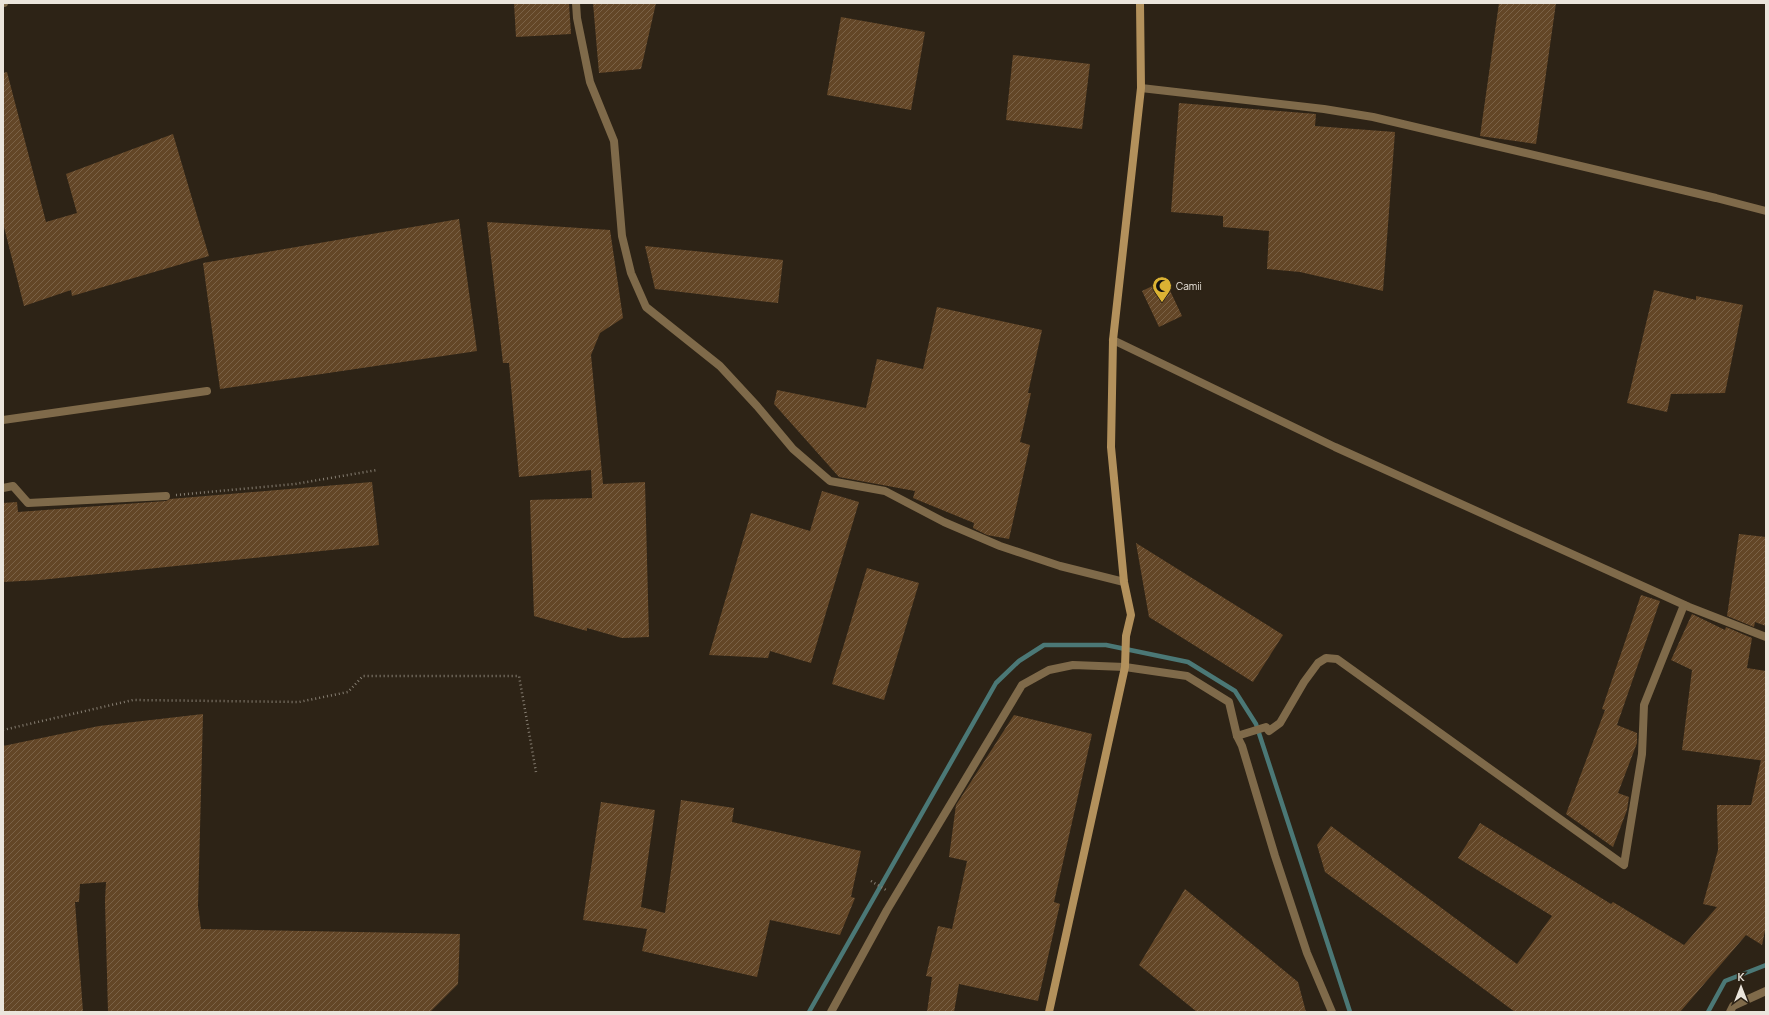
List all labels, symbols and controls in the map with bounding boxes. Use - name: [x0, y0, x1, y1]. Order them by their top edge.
- mosque icon: Camii: [1151, 275, 1173, 303]
- place label: Camii: [1176, 279, 1202, 293]
- north arrow: [1721, 967, 1761, 1007]
- text: K: [1737, 969, 1745, 984]

